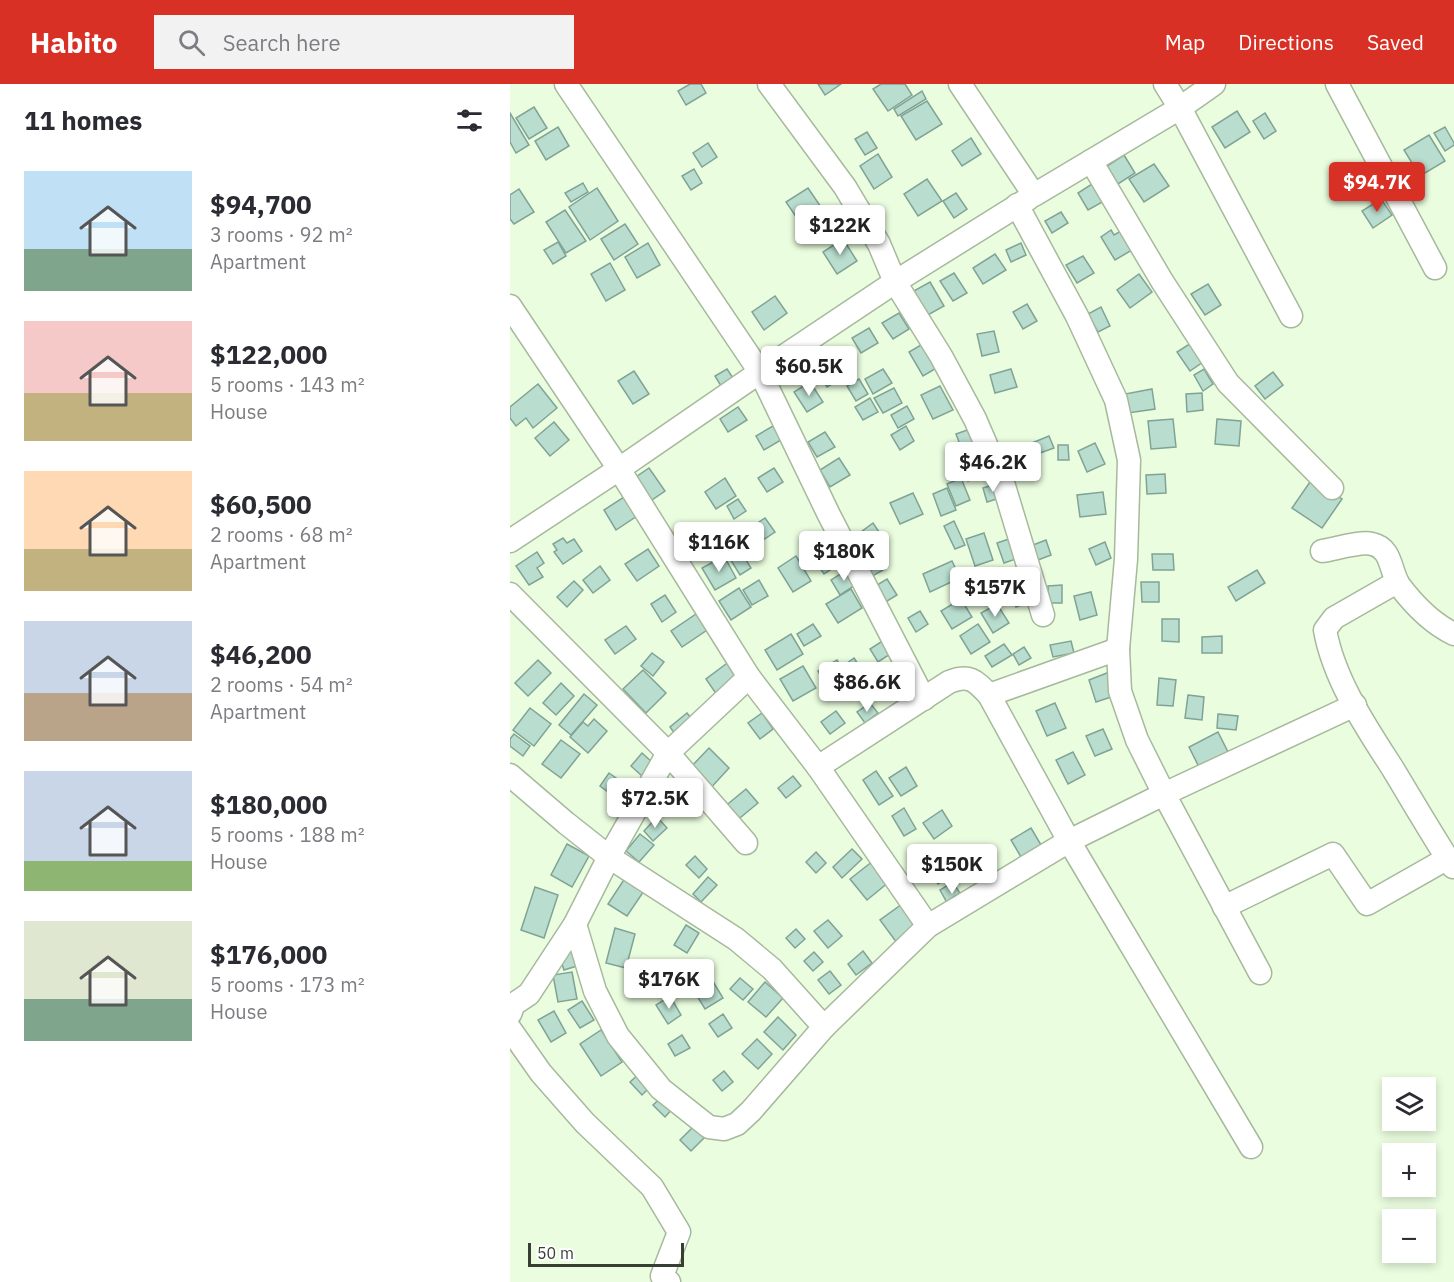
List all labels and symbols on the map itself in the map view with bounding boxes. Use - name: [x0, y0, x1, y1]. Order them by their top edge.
- pin: $94.7K: [1328, 162, 1426, 213]
- pin: $122K: [798, 205, 882, 256]
- pin: $60.5K: [760, 346, 858, 397]
- pin: $46.2K: [944, 442, 1042, 493]
- pin: $116K: [677, 522, 761, 573]
- pin: $180K: [802, 531, 886, 582]
- pin: $157K: [953, 567, 1037, 618]
- pin: $86.6K: [818, 662, 916, 713]
- pin: $72.5K: [606, 778, 704, 829]
- pin: $150K: [910, 844, 994, 895]
- pin: $176K: [627, 959, 711, 1010]
- scale bar: [528, 1240, 684, 1268]

